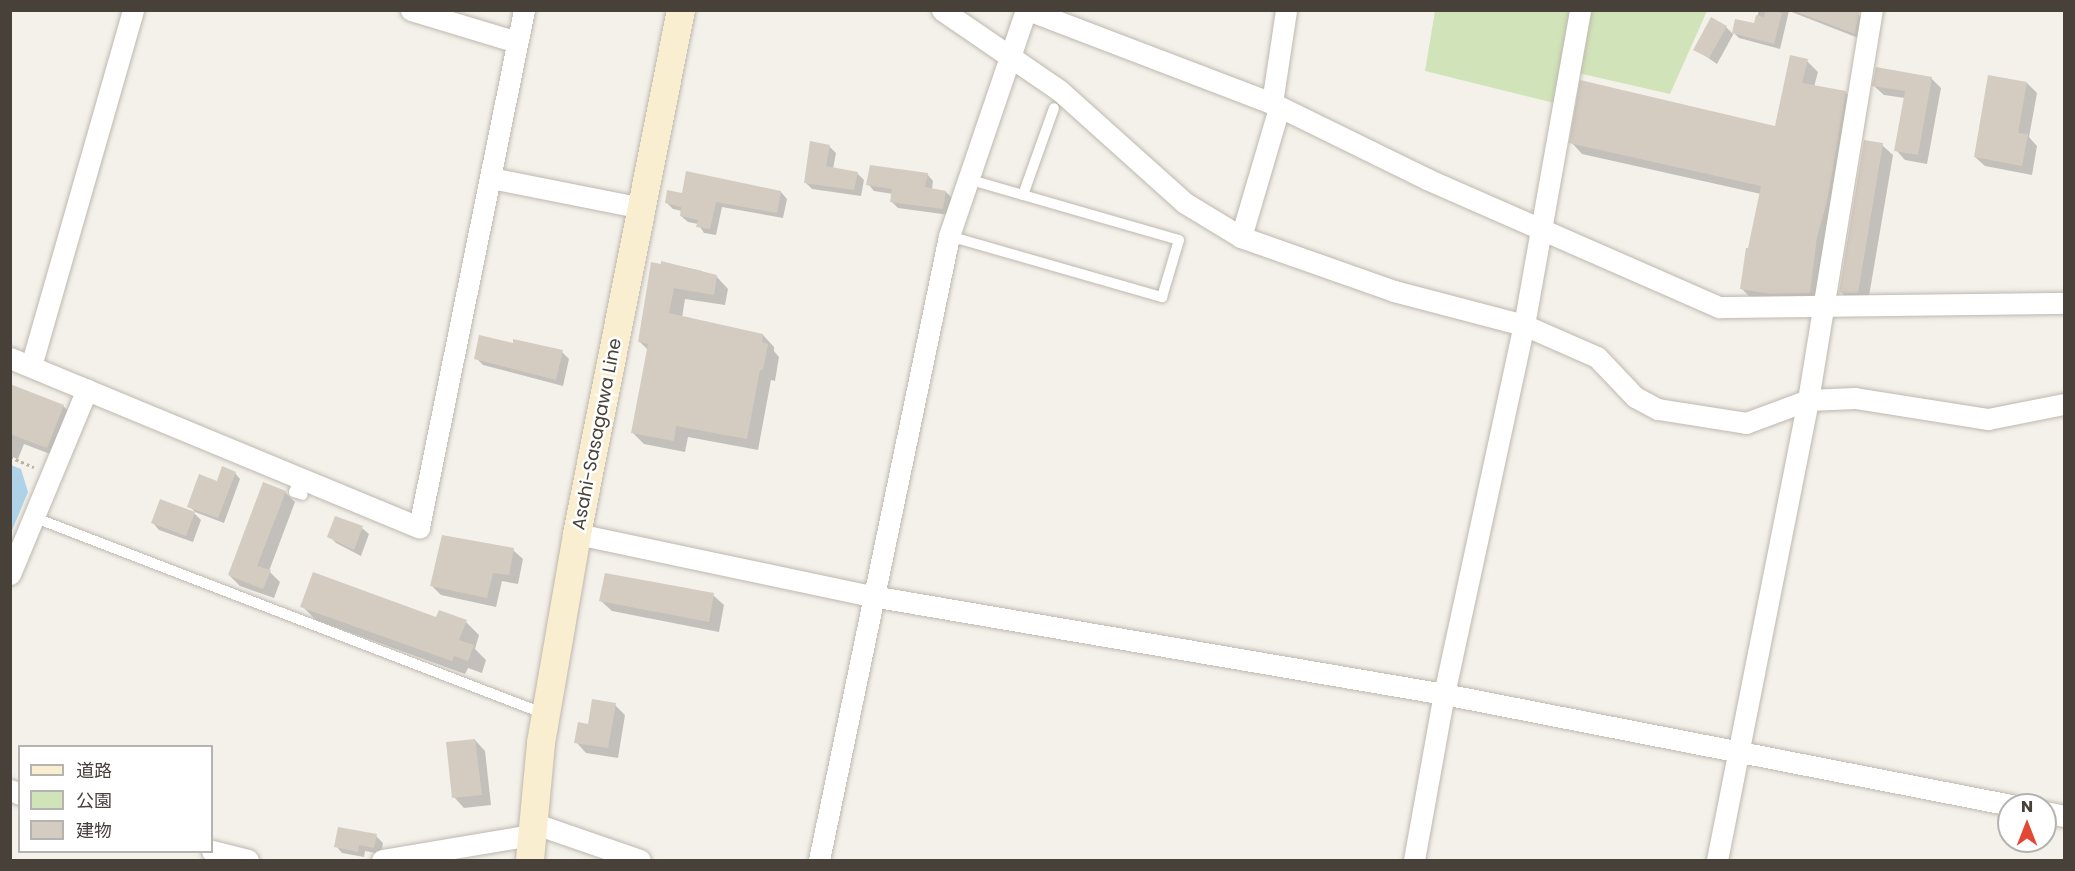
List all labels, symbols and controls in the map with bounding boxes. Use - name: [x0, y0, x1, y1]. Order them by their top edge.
- street label: Asahi-Sasagawa Line: [568, 336, 626, 532]
- legend: [18, 745, 213, 853]
- text: 道路: [76, 758, 112, 783]
- text: 公園: [76, 788, 112, 813]
- north arrow: [1997, 793, 2057, 853]
- text: N: [2021, 795, 2033, 818]
- text: 建物: [76, 818, 112, 843]

